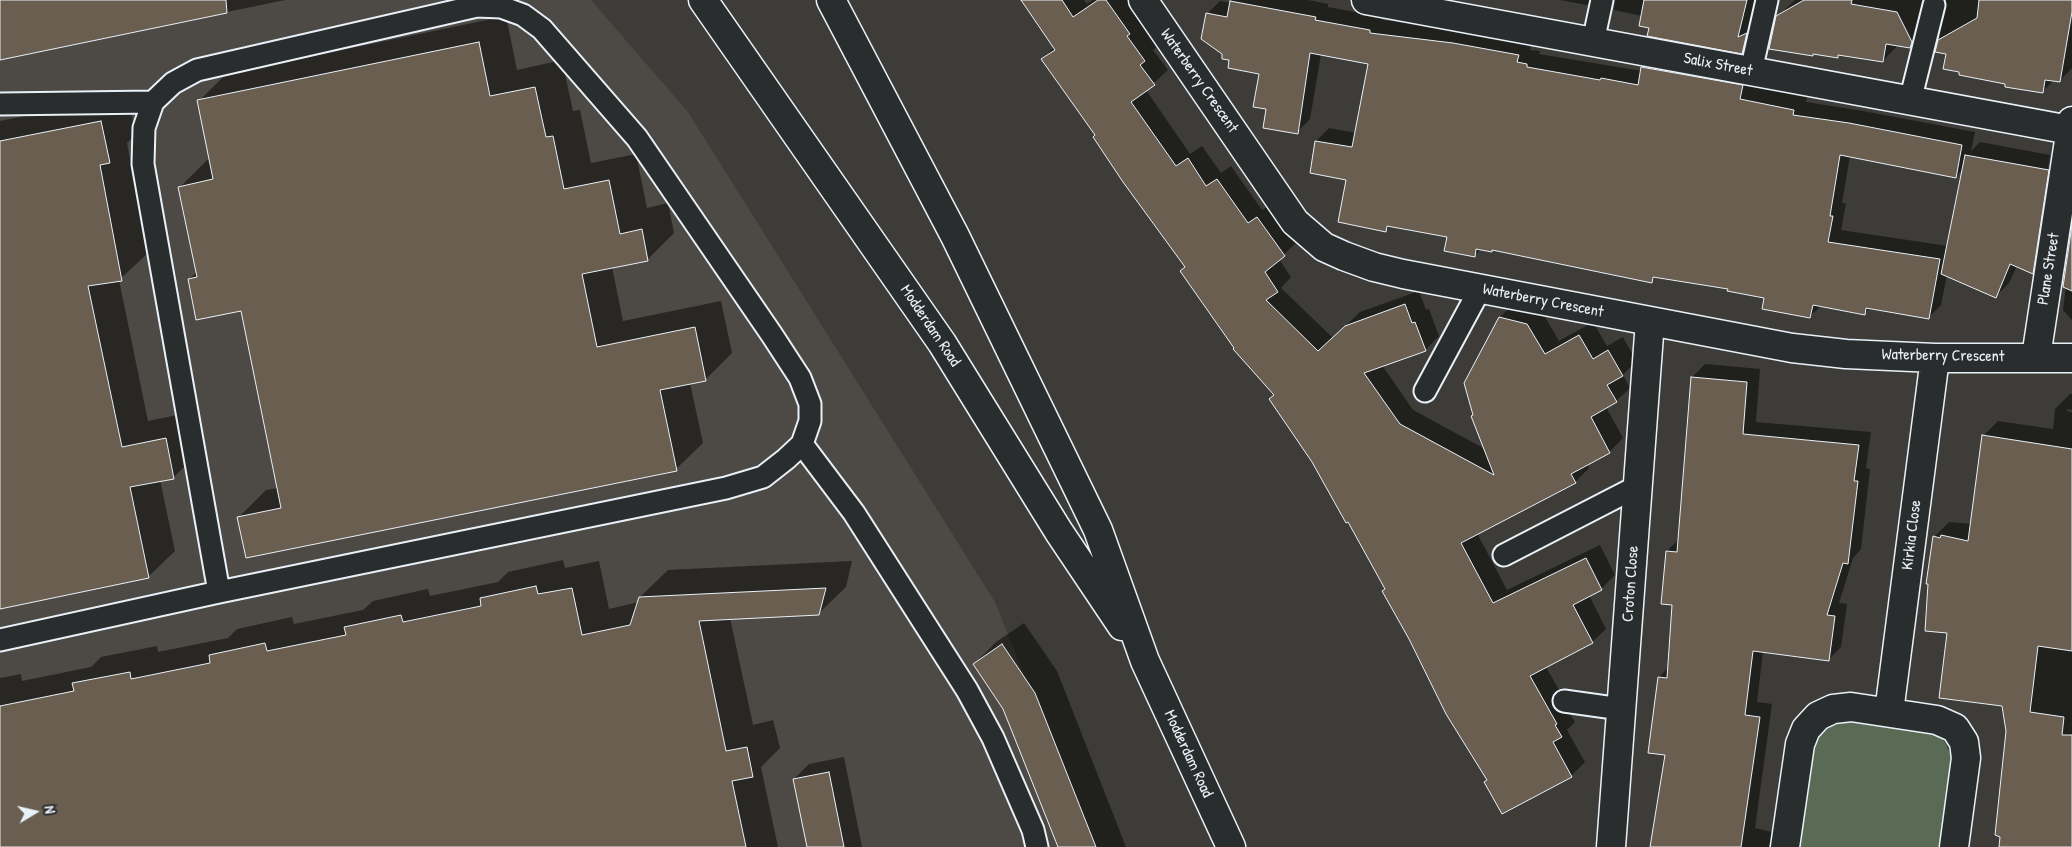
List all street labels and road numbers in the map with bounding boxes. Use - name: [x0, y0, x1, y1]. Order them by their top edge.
- street label: Waterberry Crescent: [1156, 25, 1242, 137]
- street label: Salix Street: [1682, 49, 1754, 81]
- street label: Plane Street: [2034, 232, 2064, 306]
- street label: Waterberry Crescent: [1481, 280, 1605, 322]
- street label: Modderdam Road: [896, 282, 964, 370]
- street label: Waterberry Crescent: [1882, 345, 2004, 367]
- street label: Kirkia Close: [1898, 499, 1926, 571]
- street label: Croton Close: [1619, 545, 1643, 623]
- street label: Modderdam Road: [1159, 707, 1217, 801]

